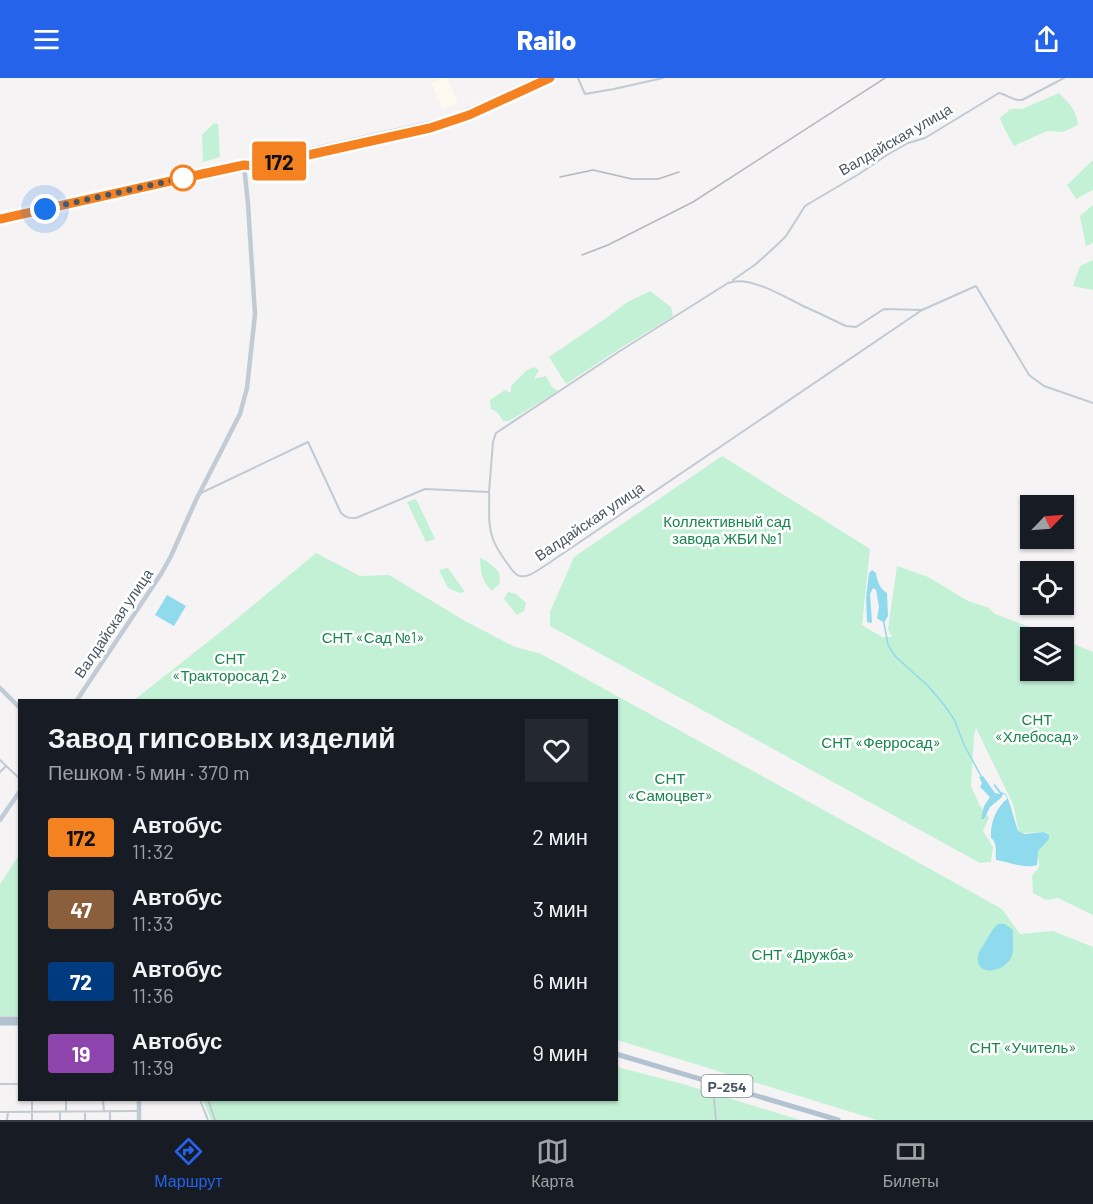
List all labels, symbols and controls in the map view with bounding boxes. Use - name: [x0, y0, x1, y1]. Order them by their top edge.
- icon: menu: [30, 23, 63, 56]
- text: Railo: [517, 23, 576, 55]
- icon: share: [1030, 23, 1063, 56]
- street label: Валдайская улица: [835, 99, 955, 179]
- line badge: 172: [244, 142, 314, 181]
- text: 172: [264, 149, 294, 174]
- unlabelled marker: [170, 165, 196, 191]
- your location: [30, 194, 60, 224]
- street label: Валдайская улица: [531, 477, 647, 564]
- north arrow: [1020, 495, 1074, 549]
- map controls: [1020, 495, 1074, 681]
- park label: Коллективный сад завода ЖБИ №1: [663, 512, 791, 547]
- button: locate: [1020, 561, 1074, 615]
- street label: Валдайская улица: [70, 565, 157, 681]
- button: layers: [1020, 627, 1074, 681]
- park label: СНТ «Сад №1»: [322, 628, 424, 646]
- park label: СНТ «Тракторосад 2»: [172, 649, 288, 684]
- park label: СНТ «Хлебосад»: [995, 710, 1079, 745]
- button: heart: [525, 719, 588, 782]
- text: Завод гипсовых изделий: [48, 720, 396, 754]
- park label: СНТ «Ферросад»: [821, 733, 941, 751]
- text: Пешком · 5 мин · 370 m: [48, 760, 250, 784]
- park label: СНТ «Самоцвет»: [627, 769, 713, 804]
- text: Автобус: [132, 811, 222, 837]
- text: 2 мин: [532, 823, 588, 849]
- text: 172: [66, 825, 96, 850]
- text: 11:32: [132, 839, 174, 863]
- text: Автобус: [132, 883, 222, 909]
- text: 3 мин: [533, 895, 588, 921]
- text: 47: [70, 897, 92, 922]
- text: 11:33: [132, 911, 173, 935]
- park label: СНТ «Дружба»: [752, 945, 854, 963]
- text: Автобус: [132, 955, 222, 981]
- text: 6 мин: [533, 967, 588, 993]
- text: 72: [70, 969, 92, 994]
- text: 11:36: [132, 983, 173, 1007]
- text: Автобус: [132, 1027, 222, 1053]
- park label: СНТ «Учитель»: [970, 1038, 1076, 1056]
- text: 9 мин: [533, 1039, 588, 1065]
- text: 19: [72, 1041, 90, 1066]
- text: 11:39: [132, 1055, 174, 1079]
- road number: Р-254: [702, 1075, 752, 1097]
- tab: Маршрут: [154, 1135, 223, 1191]
- tab: Карта: [531, 1135, 574, 1191]
- tab: Билеты: [883, 1135, 939, 1191]

